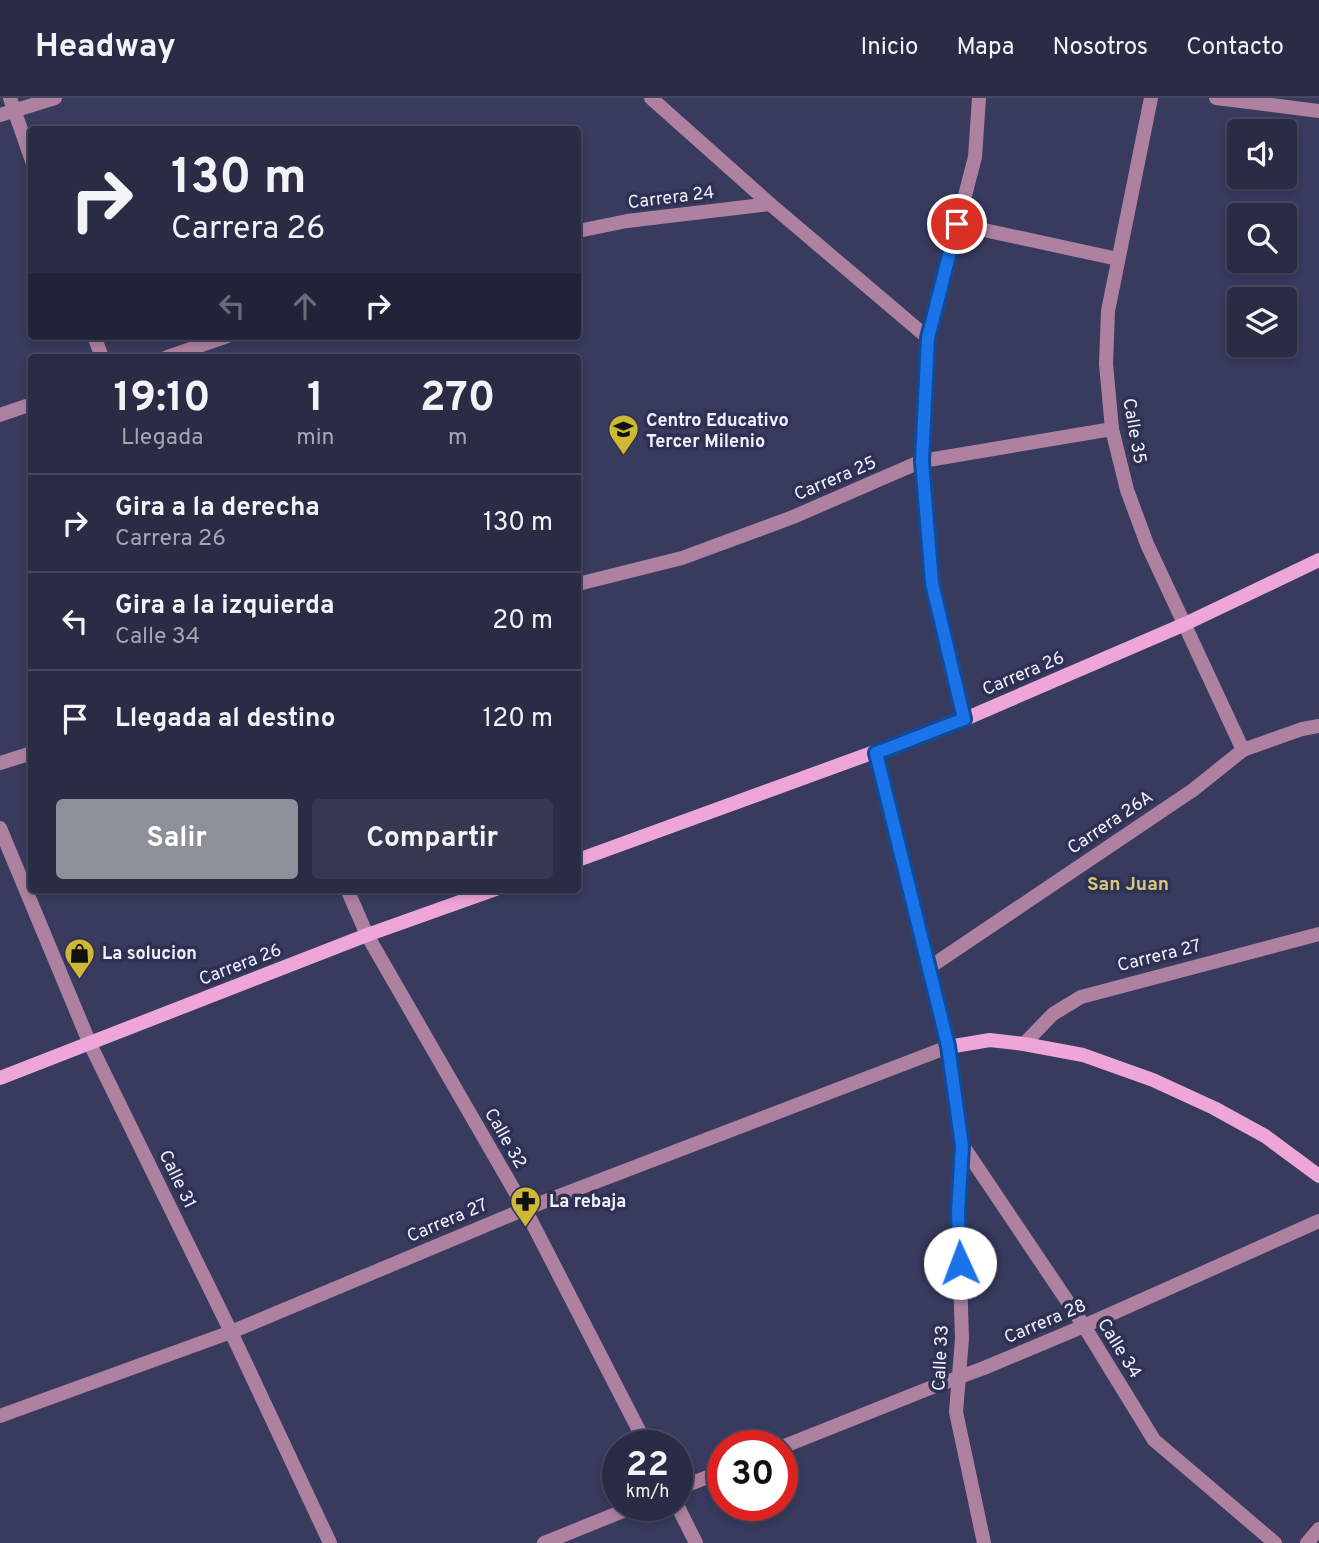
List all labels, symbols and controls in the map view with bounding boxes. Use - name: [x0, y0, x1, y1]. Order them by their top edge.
- text: Headway: [35, 27, 176, 69]
- text: Inicio: [861, 33, 918, 63]
- text: Mapa: [956, 33, 1015, 63]
- text: Nosotros: [1053, 33, 1148, 63]
- text: Contacto: [1186, 33, 1284, 63]
- map controls: [1227, 119, 1297, 357]
- button: sound: [1227, 119, 1297, 189]
- text: 130 m: [171, 149, 307, 211]
- icon: right: [56, 154, 147, 245]
- street label: Carrera 24: [627, 182, 716, 215]
- pin: [927, 194, 987, 254]
- button: search: [1227, 203, 1297, 273]
- icon: arrive: [938, 205, 976, 243]
- text: Carrera 26: [171, 210, 325, 250]
- icon: left: [213, 287, 251, 325]
- icon: ahead: [286, 287, 324, 325]
- icon: right: [359, 287, 397, 325]
- button: layers: [1227, 287, 1297, 357]
- text: 19:10: [114, 373, 211, 426]
- text: 1: [307, 373, 324, 426]
- text: 270: [420, 373, 496, 426]
- street label: Calle 35: [1116, 397, 1151, 466]
- place label: Centro Educativo Tercer Milenio: [646, 410, 789, 454]
- school or university icon: Centro Educativo Tercer Milenio: [606, 413, 640, 457]
- text: Llegada: [121, 424, 203, 453]
- text: min: [296, 424, 335, 453]
- text: m: [448, 424, 468, 453]
- street label: Carrera 25: [791, 452, 880, 507]
- text: Gira a la derecha: [115, 492, 320, 525]
- icon: right: [56, 504, 94, 542]
- text: 130 m: [483, 507, 553, 540]
- text: Carrera 26: [115, 525, 226, 554]
- text: Gira a la izquierda: [115, 590, 334, 623]
- icon: left: [56, 602, 94, 640]
- text: 20 m: [492, 605, 553, 638]
- text: Calle 34: [115, 623, 200, 652]
- street label: Carrera 26: [979, 647, 1068, 702]
- icon: arrive: [56, 700, 94, 738]
- text: Llegada al destino: [115, 703, 335, 736]
- text: 120 m: [483, 703, 553, 736]
- street label: Carrera 26A: [1064, 786, 1158, 860]
- button: Salir: [56, 799, 298, 879]
- button: Compartir: [312, 799, 553, 879]
- district label: San Juan: [1087, 873, 1169, 897]
- street label: Carrera 27: [1115, 935, 1204, 978]
- shop icon: La solucion: [62, 936, 96, 980]
- street label: Carrera 26: [196, 939, 285, 992]
- place label: La solucion: [102, 943, 197, 966]
- street label: Calle 32: [478, 1104, 531, 1173]
- street label: Calle 31: [153, 1147, 201, 1213]
- pharmacy icon: La rebaja: [509, 1184, 543, 1228]
- place label: La rebaja: [549, 1191, 626, 1214]
- street label: Carrera 27: [404, 1194, 491, 1249]
- position arrow: [923, 1226, 997, 1300]
- street label: Carrera 28: [1001, 1295, 1090, 1350]
- street label: Calle 34: [1091, 1315, 1146, 1383]
- street label: Calle 33: [928, 1324, 955, 1392]
- speed limit sign: 30: [707, 1430, 798, 1521]
- text: 22: [626, 1444, 669, 1488]
- text: km/h: [626, 1481, 669, 1504]

